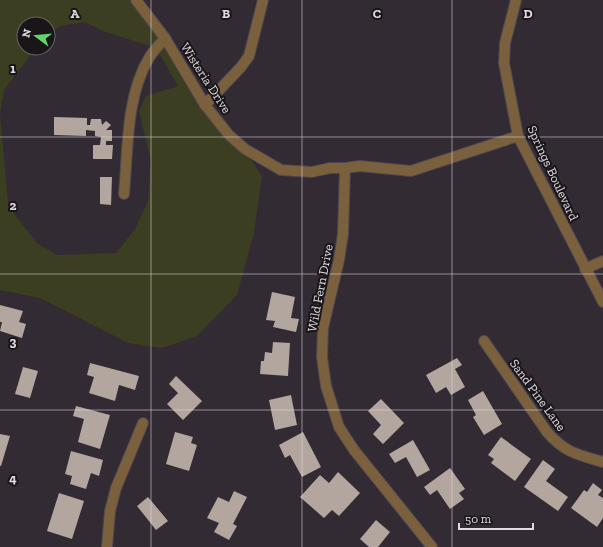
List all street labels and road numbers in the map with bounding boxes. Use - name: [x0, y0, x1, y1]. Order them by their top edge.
- street label: Wisteria Drive: [178, 40, 234, 116]
- street label: Springs Boulevard: [524, 123, 582, 223]
- street label: Wild Fern Drive: [304, 243, 336, 333]
- street label: Sand Pine Lane: [507, 356, 569, 434]

